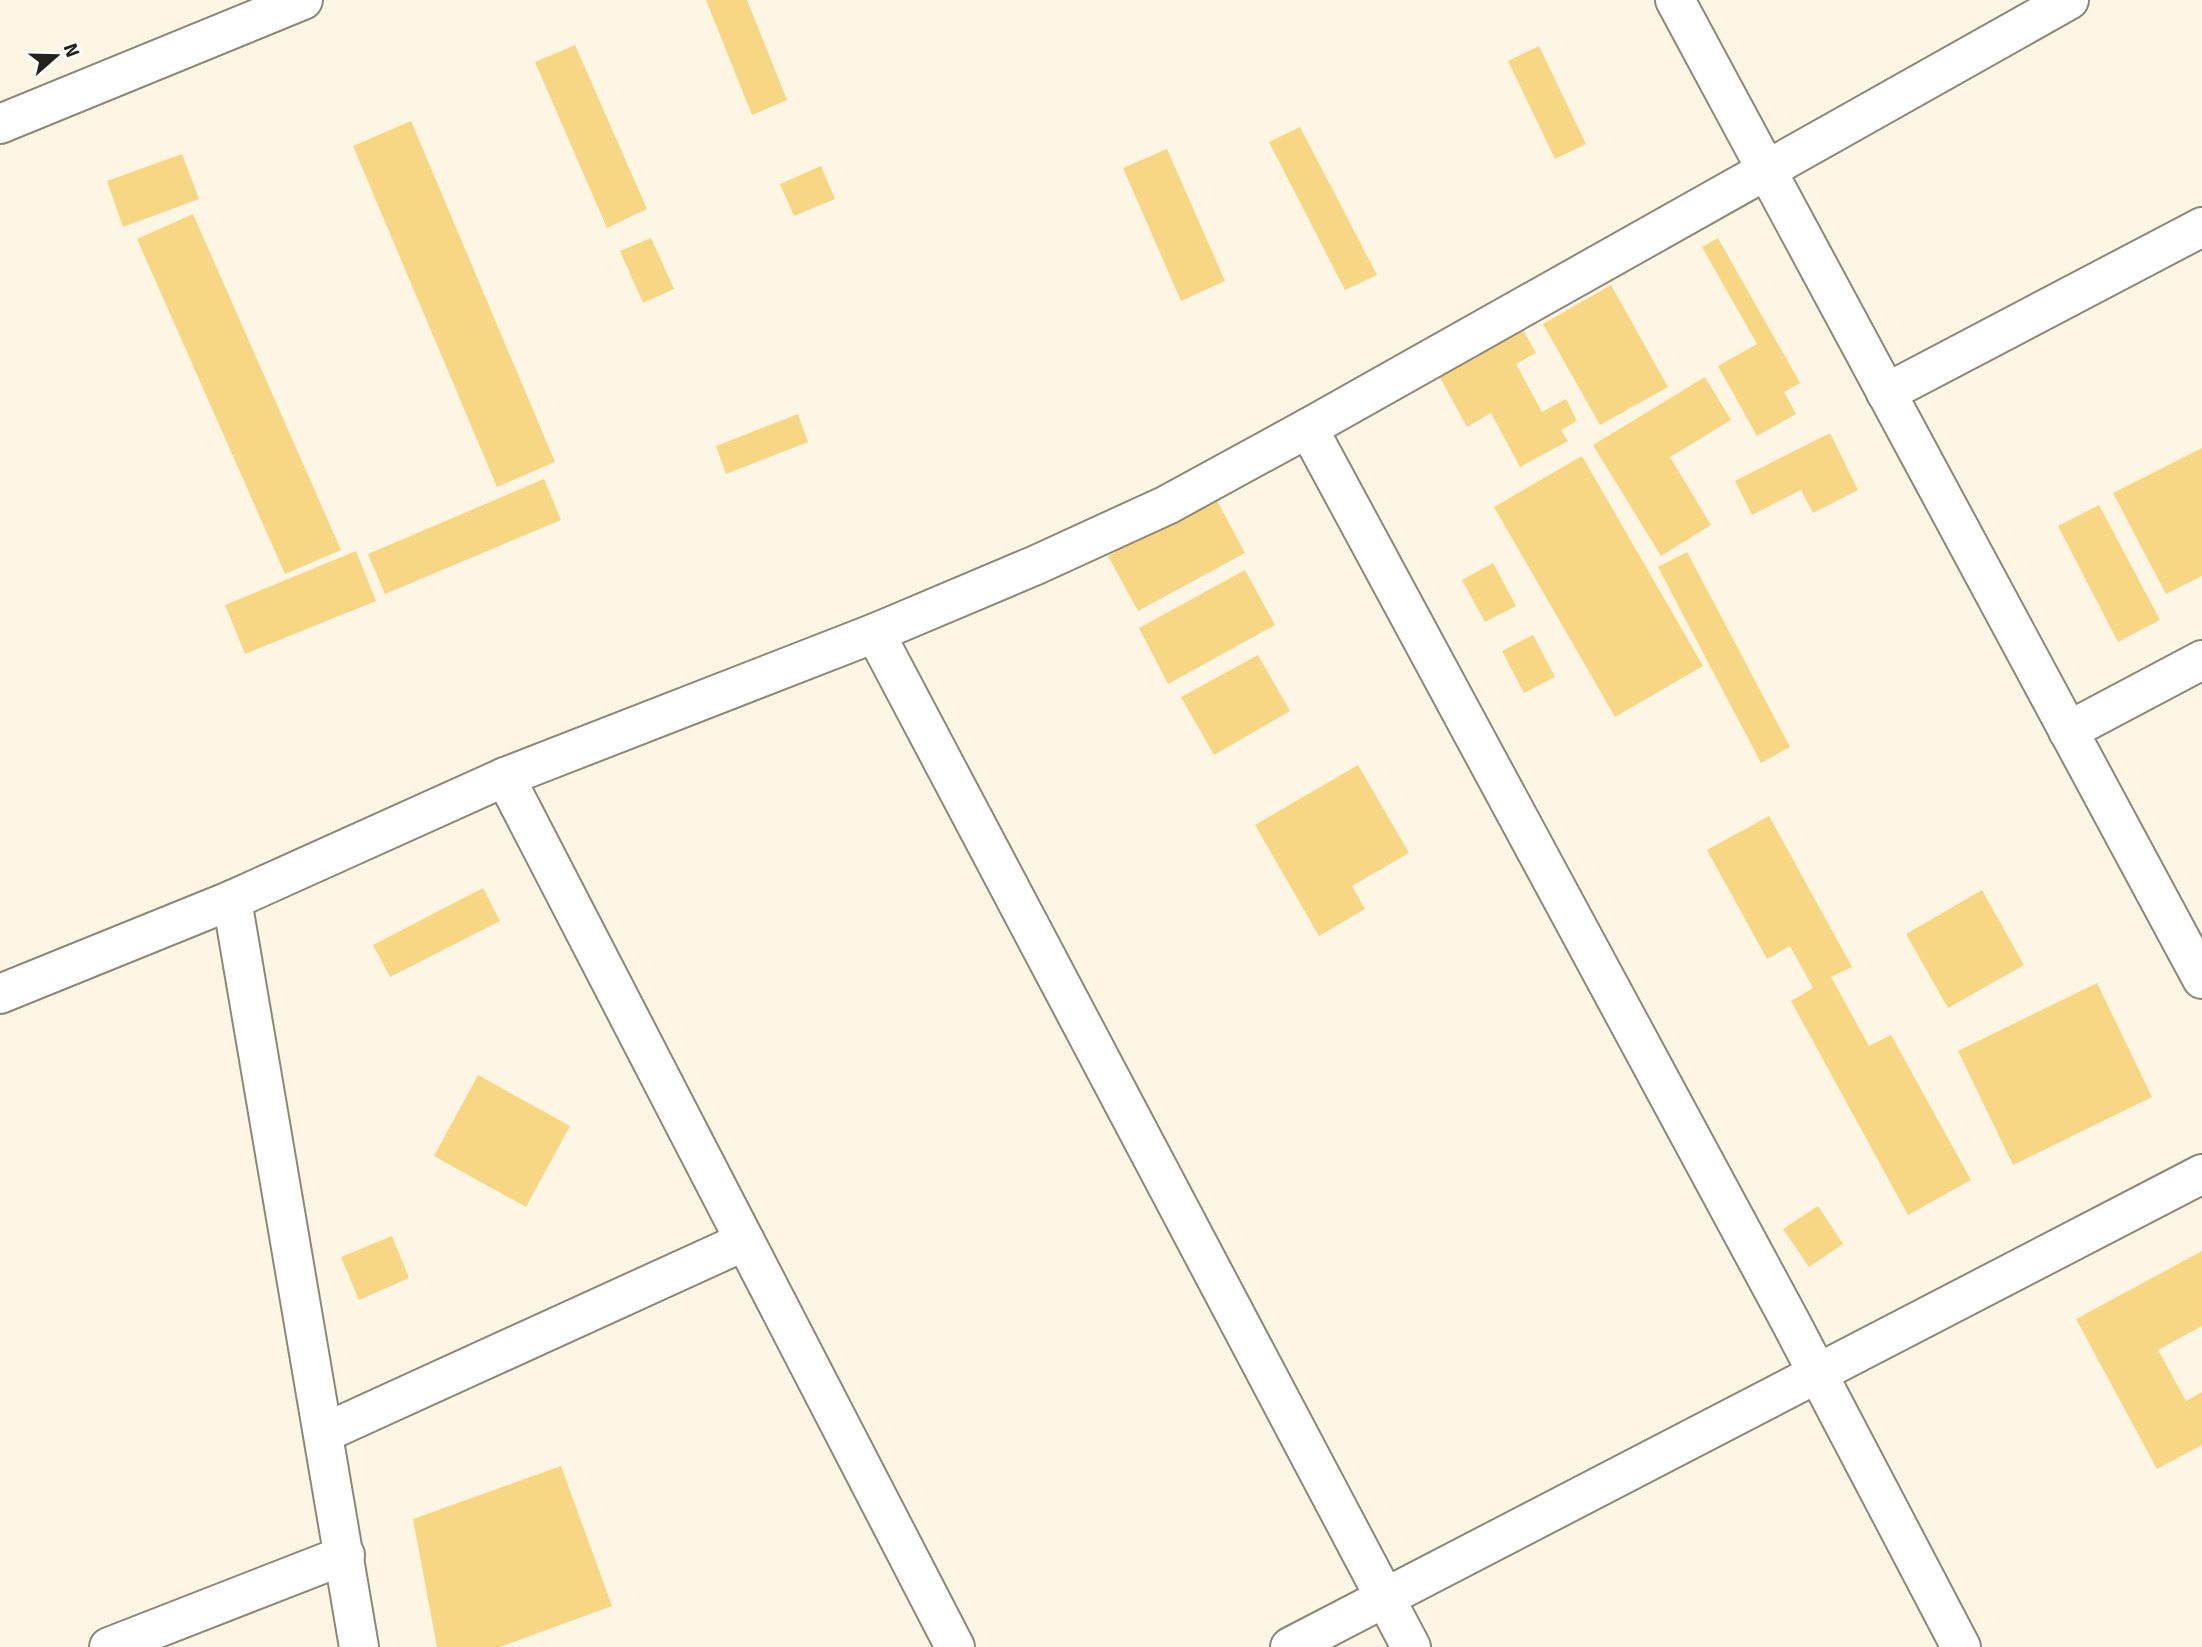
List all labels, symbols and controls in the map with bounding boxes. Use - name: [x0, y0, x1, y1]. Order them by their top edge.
- north arrow: [21, 21, 91, 91]
- text: N: [57, 40, 85, 61]

